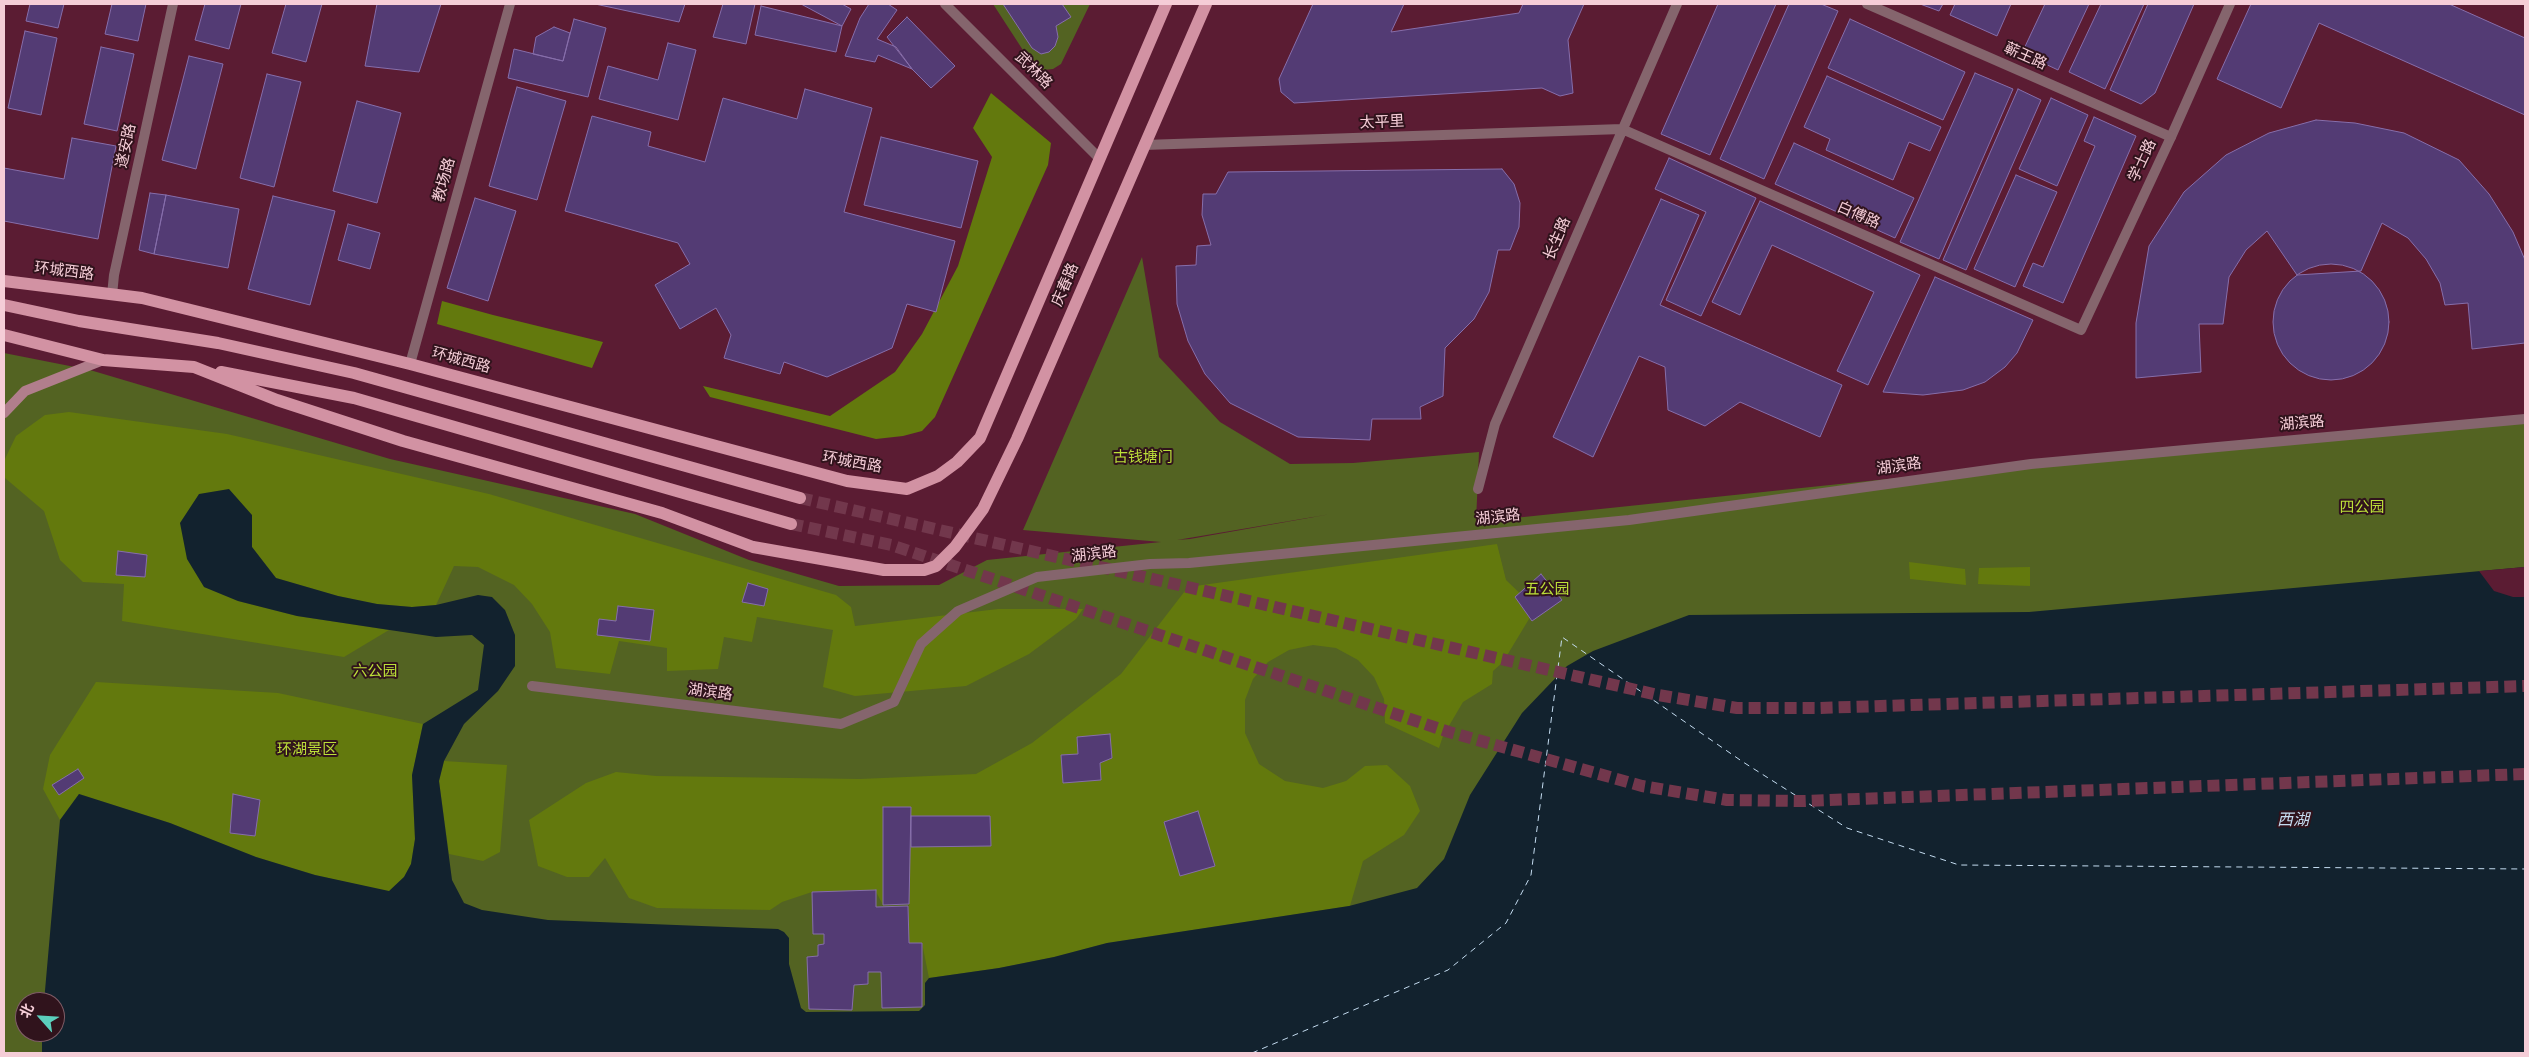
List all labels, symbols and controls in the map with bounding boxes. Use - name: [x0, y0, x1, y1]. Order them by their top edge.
- street label: 蕲王路: [2001, 40, 2049, 74]
- street label: 武林路: [1011, 49, 1055, 93]
- street label: 太平里: [1359, 113, 1405, 133]
- street label: 遂安路: [114, 122, 140, 170]
- street label: 学士路: [2125, 137, 2161, 185]
- street label: 教场路: [430, 156, 460, 204]
- street label: 白傅路: [1834, 199, 1882, 233]
- street label: 长生路: [1541, 215, 1575, 263]
- street label: 环城西路: [33, 259, 95, 285]
- street label: 庆春路: [1049, 261, 1083, 309]
- street label: 环城西路: [430, 345, 492, 377]
- street label: 湖滨路: [2279, 413, 2325, 435]
- street label: 环城西路: [821, 449, 883, 477]
- park label: 古钱塘门: [1113, 449, 1173, 467]
- street label: 湖滨路: [1875, 455, 1923, 479]
- park label: 四公园: [2340, 499, 2384, 517]
- street label: 湖滨路: [1475, 507, 1521, 529]
- street label: 湖滨路: [1071, 543, 1117, 567]
- park label: 五公园: [1525, 581, 1569, 599]
- park label: 六公园: [353, 663, 397, 681]
- street label: 湖滨路: [687, 681, 733, 705]
- park label: 环湖景区: [277, 741, 337, 759]
- water label: 西湖: [2277, 811, 2309, 831]
- north arrow: [15, 992, 65, 1042]
- text: 北: [15, 1000, 39, 1021]

